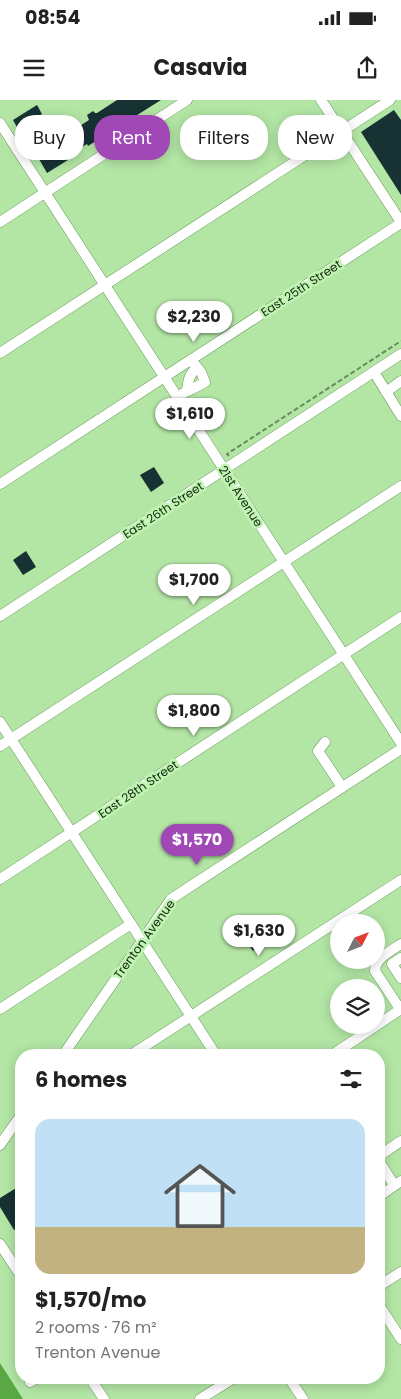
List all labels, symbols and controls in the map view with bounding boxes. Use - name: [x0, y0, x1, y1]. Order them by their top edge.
- text: 08:54: [25, 4, 80, 31]
- text: Casavia: [153, 52, 248, 83]
- icon: menu: [20, 54, 48, 82]
- icon: share: [353, 54, 381, 82]
- chip: Buy: [15, 115, 84, 160]
- chip: Rent: [94, 115, 170, 160]
- chip: Filters: [180, 115, 268, 160]
- chip: New: [278, 115, 352, 160]
- street label: East 25th Street: [257, 256, 345, 320]
- pin: $2,230: [153, 300, 235, 343]
- text: $2,230: [167, 305, 221, 328]
- pin: $1,610: [149, 398, 231, 440]
- text: $1,610: [166, 402, 214, 425]
- street label: 21st Avenue: [215, 462, 267, 530]
- street label: East 26th Street: [119, 478, 207, 542]
- pin: $1,700: [153, 564, 235, 606]
- text: $1,700: [169, 568, 219, 591]
- pin: $1,800: [153, 694, 235, 737]
- text: $1,800: [168, 699, 220, 722]
- street label: East 28th Street: [95, 756, 181, 822]
- pin: $1,570: [156, 824, 238, 866]
- text: $1,570: [172, 828, 222, 851]
- street label: Trenton Avenue: [109, 896, 179, 982]
- pin: $1,630: [218, 914, 300, 957]
- north arrow: [330, 914, 385, 969]
- map controls: [330, 914, 385, 1034]
- text: $1,630: [233, 919, 285, 942]
- button: layers: [330, 979, 385, 1034]
- text: 6 homes: [35, 1065, 127, 1094]
- icon: filters: [337, 1065, 365, 1093]
- icon: home: [155, 1151, 245, 1241]
- text: $1,570/mo: [35, 1285, 146, 1314]
- text: 2 rooms · 76 m²: [35, 1316, 157, 1339]
- text: Trenton Avenue: [35, 1341, 160, 1364]

